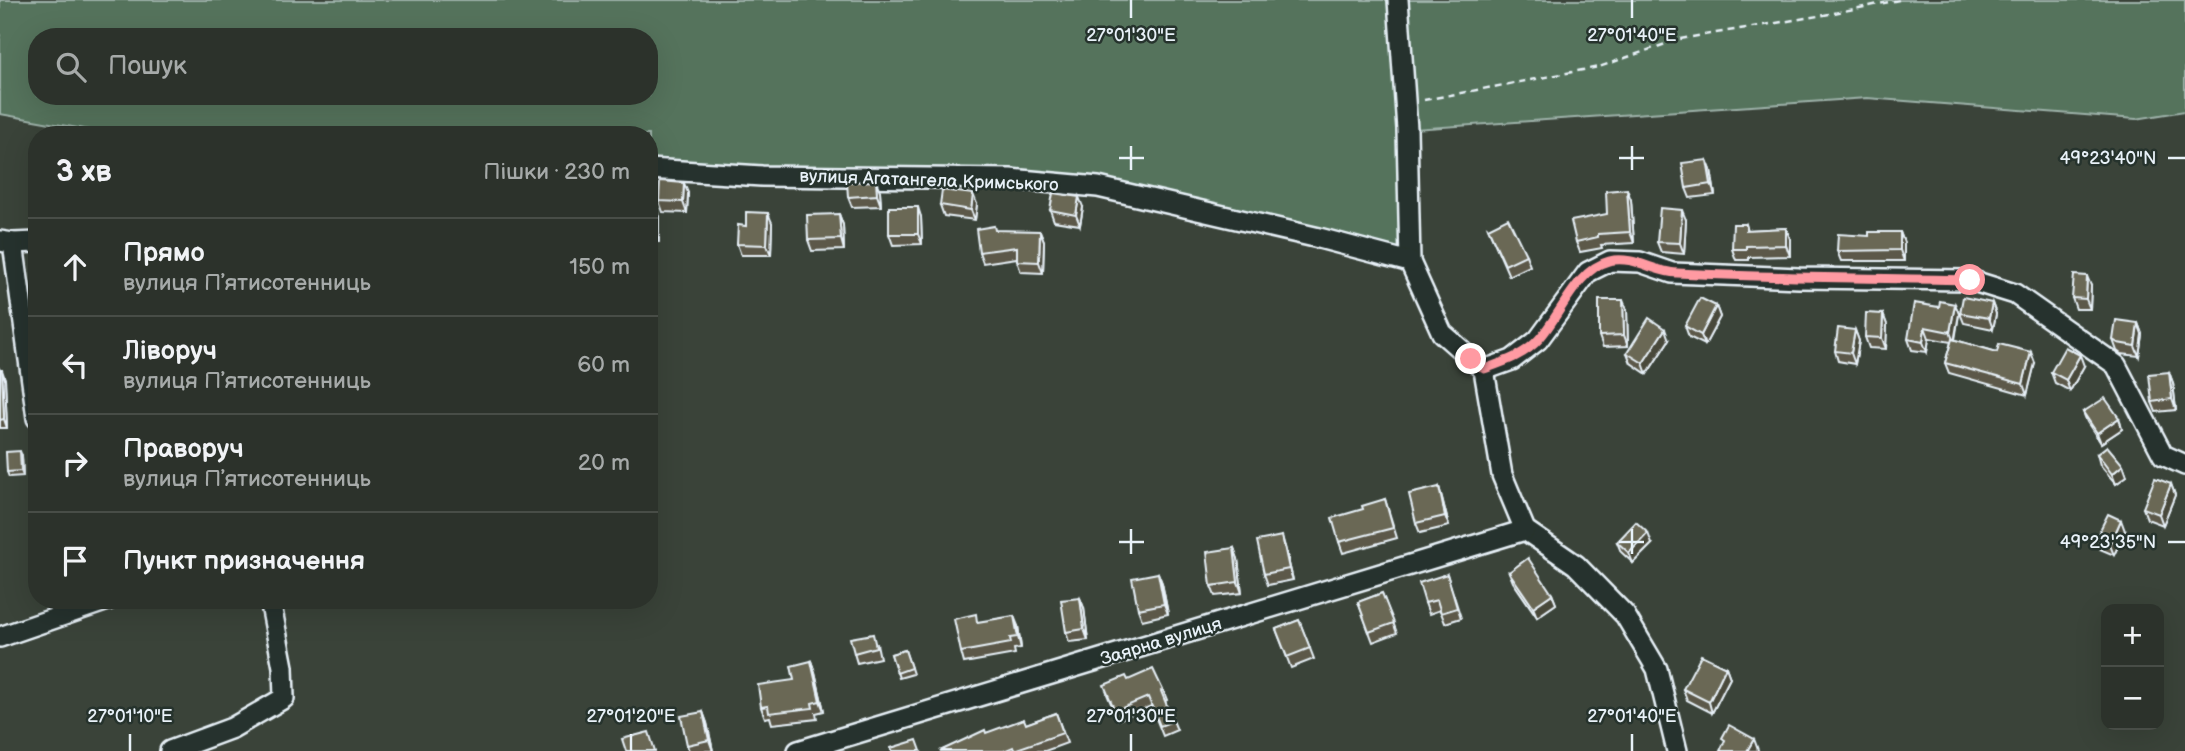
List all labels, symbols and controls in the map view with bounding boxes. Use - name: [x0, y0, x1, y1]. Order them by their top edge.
- text: 27°01'30"E: [1086, 25, 1176, 46]
- text: 27°01'40"E: [1587, 25, 1677, 46]
- search box: [28, 28, 658, 105]
- icon: search: [52, 48, 90, 86]
- text: Пошук: [108, 51, 187, 82]
- text: 49°23'40"N: [2060, 148, 2156, 169]
- text: 3 хв: [56, 154, 112, 190]
- text: Пішки · 230 m: [483, 158, 630, 186]
- street label: вулиця Агатангела Кримського: [799, 165, 1059, 196]
- text: Прямо: [123, 238, 205, 269]
- icon: ahead: [56, 248, 94, 286]
- text: 150 m: [569, 253, 630, 281]
- route start: [1954, 264, 1985, 295]
- text: вулиця Пʼятисотенниць: [123, 269, 371, 297]
- text: Ліворуч: [123, 336, 217, 367]
- route end: [1455, 343, 1486, 374]
- icon: left: [56, 346, 94, 384]
- text: 60 m: [577, 351, 630, 379]
- text: вулиця Пʼятисотенниць: [123, 367, 371, 395]
- text: Праворуч: [123, 434, 244, 465]
- icon: right: [56, 444, 94, 482]
- text: 20 m: [578, 449, 630, 477]
- text: вулиця Пʼятисотенниць: [123, 465, 371, 493]
- text: 49°23'35"N: [2060, 532, 2156, 553]
- icon: arrive: [56, 542, 94, 580]
- text: Пункт призначення: [123, 546, 365, 577]
- map controls: [2101, 604, 2164, 730]
- button: +: [2101, 604, 2164, 667]
- street label: Заярна вулиця: [1098, 613, 1224, 670]
- button: −: [2101, 667, 2164, 730]
- text: 27°01'10"E: [87, 706, 173, 727]
- text: 27°01'20"E: [586, 706, 676, 727]
- text: 27°01'30"E: [1086, 706, 1176, 727]
- text: 27°01'40"E: [1587, 706, 1677, 727]

